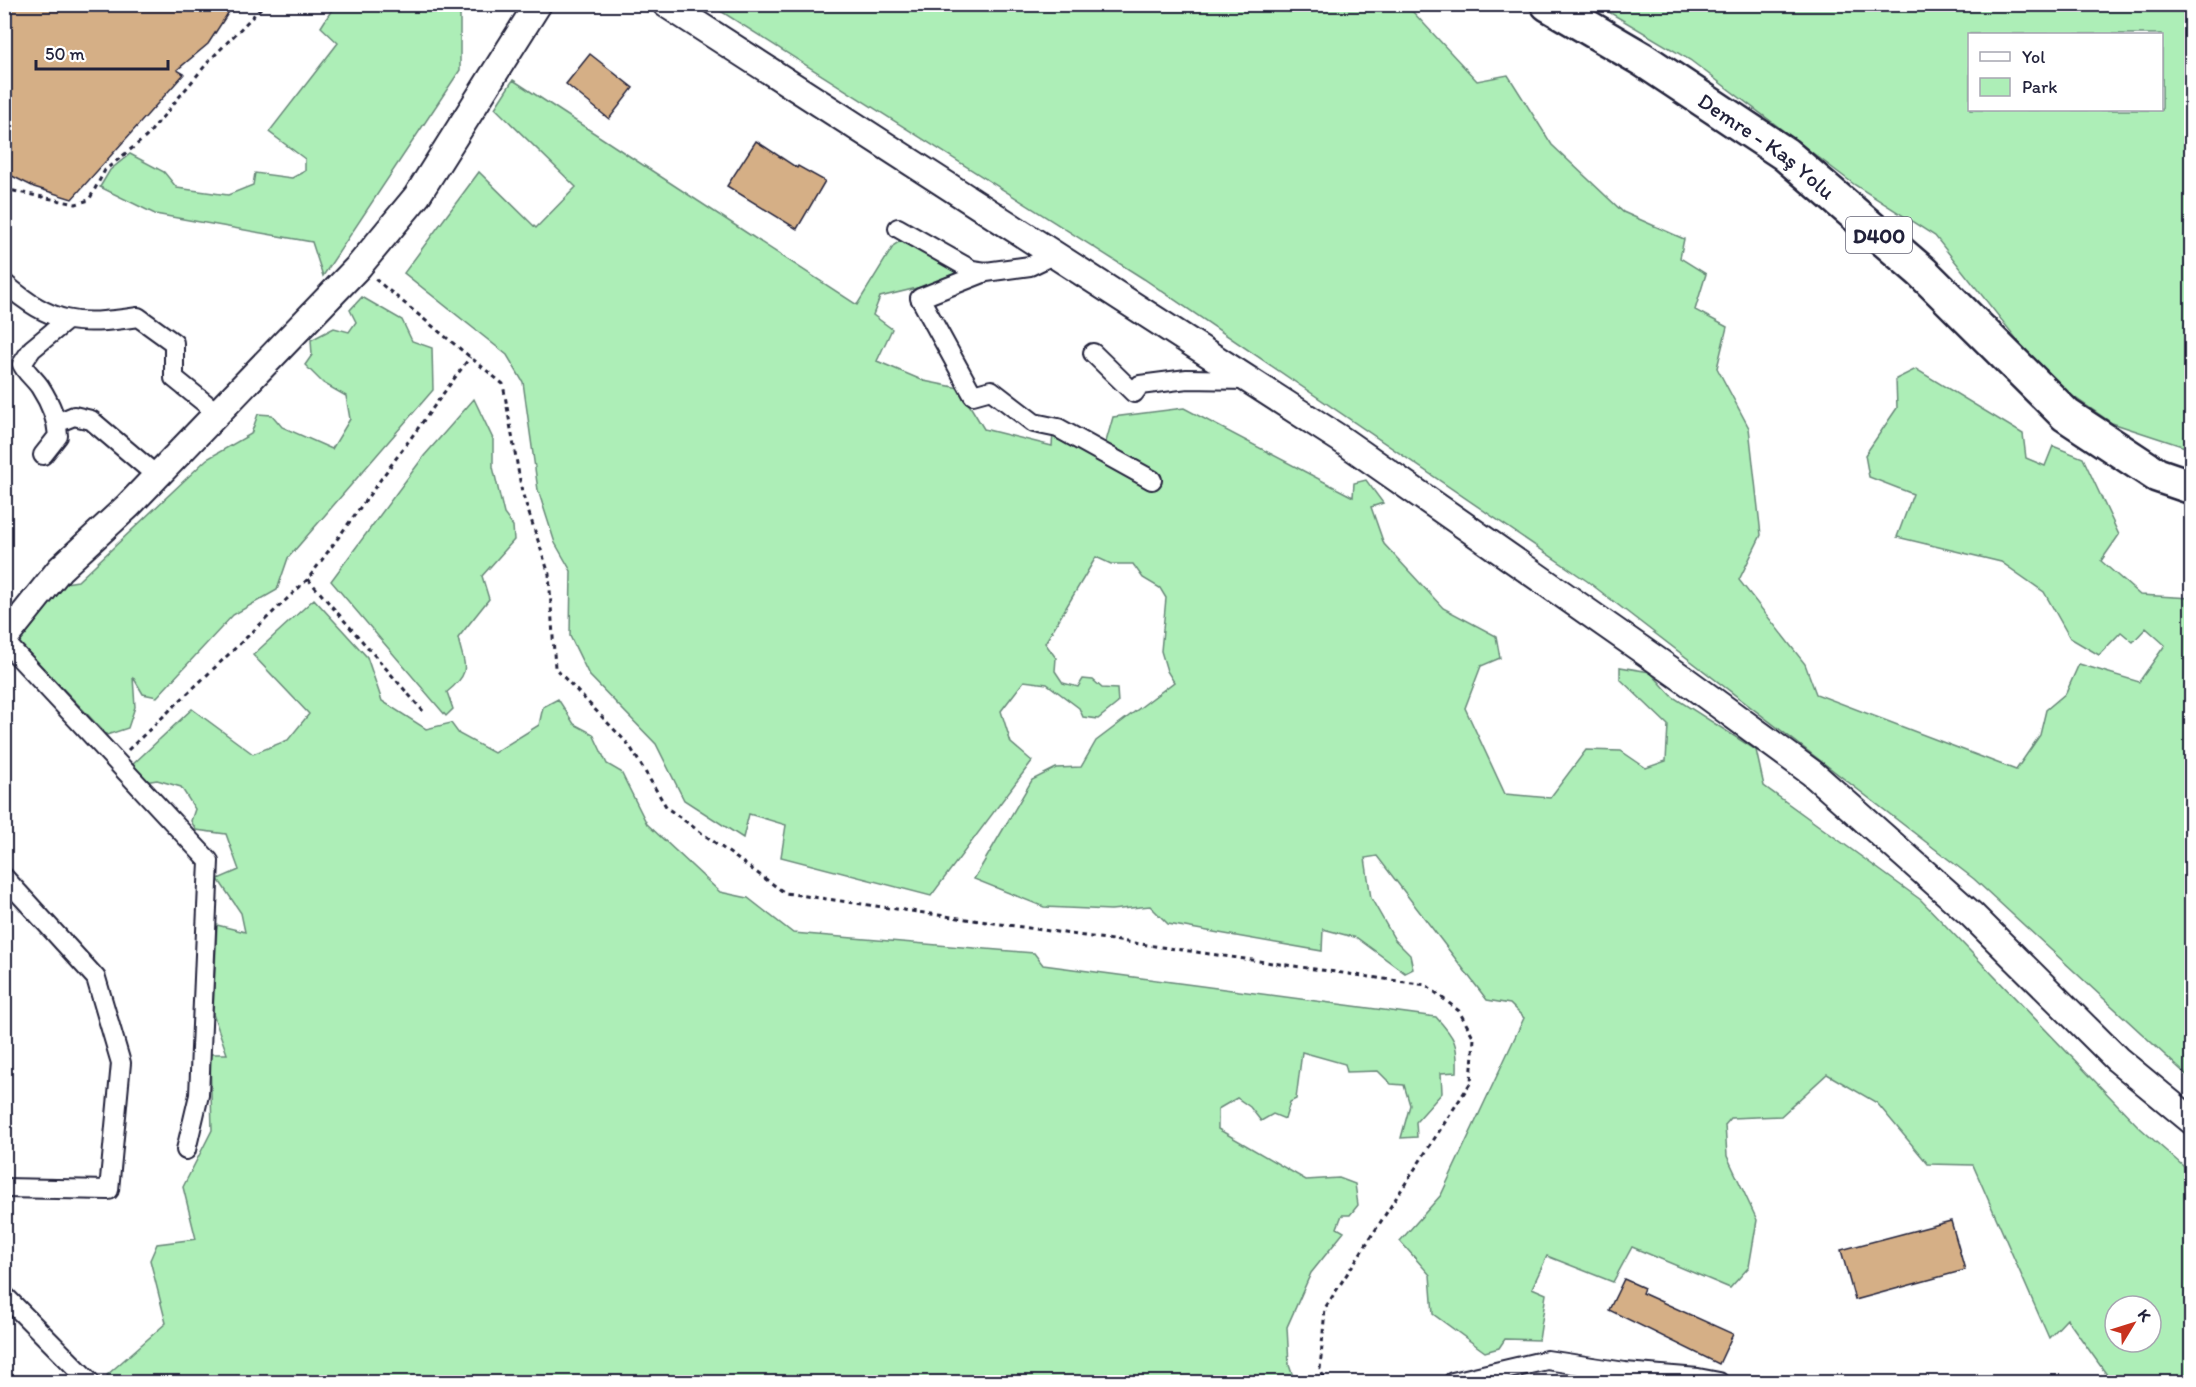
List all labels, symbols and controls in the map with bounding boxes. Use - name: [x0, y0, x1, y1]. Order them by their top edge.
- scale bar: [36, 33, 168, 71]
- legend: [1968, 33, 2163, 111]
- text: 50 m: [45, 43, 85, 65]
- text: Yol: [2022, 46, 2045, 68]
- text: Park: [2022, 76, 2057, 98]
- street label: Demre - Kaş Yolu: [1693, 87, 1841, 205]
- road number: D400: [1846, 217, 1912, 253]
- north arrow: [2103, 1294, 2163, 1354]
- text: K: [2134, 1305, 2156, 1326]

